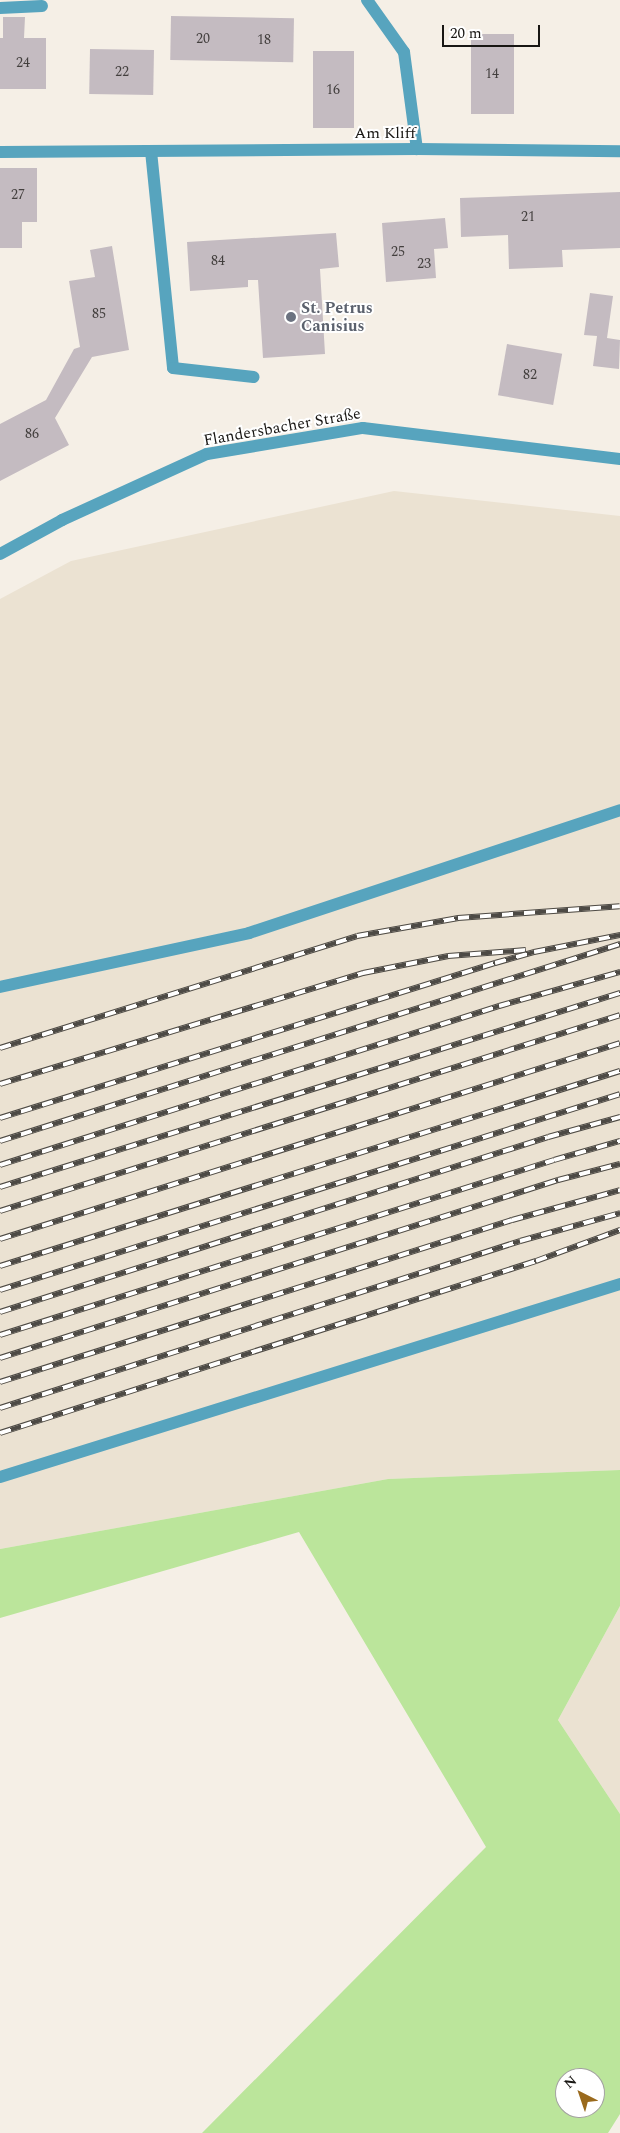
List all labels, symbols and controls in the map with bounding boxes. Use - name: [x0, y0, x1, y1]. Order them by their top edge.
- scale bar: [445, 15, 542, 47]
- text: 20 m: [450, 22, 482, 45]
- house number: 20: [196, 31, 210, 47]
- house number: 18: [257, 32, 271, 48]
- house number: 24: [16, 55, 30, 71]
- house number: 22: [115, 64, 129, 80]
- house number: 14: [485, 66, 499, 82]
- house number: 16: [326, 82, 340, 98]
- street label: Am Kliff: [354, 123, 416, 143]
- house number: 27: [11, 187, 25, 203]
- house number: 21: [521, 209, 535, 225]
- house number: 25: [391, 244, 405, 260]
- house number: 84: [211, 253, 225, 269]
- house number: 23: [417, 256, 431, 272]
- place label: St. Petrus Canisius: [301, 298, 373, 336]
- house number: 85: [92, 306, 106, 322]
- marker: St. Petrus Canisius: [285, 311, 297, 323]
- house number: 82: [523, 367, 537, 383]
- street label: Flandersbacher Straße: [202, 404, 362, 450]
- house number: 86: [25, 426, 39, 442]
- north arrow: [555, 2068, 605, 2118]
- text: N: [559, 2070, 582, 2094]

